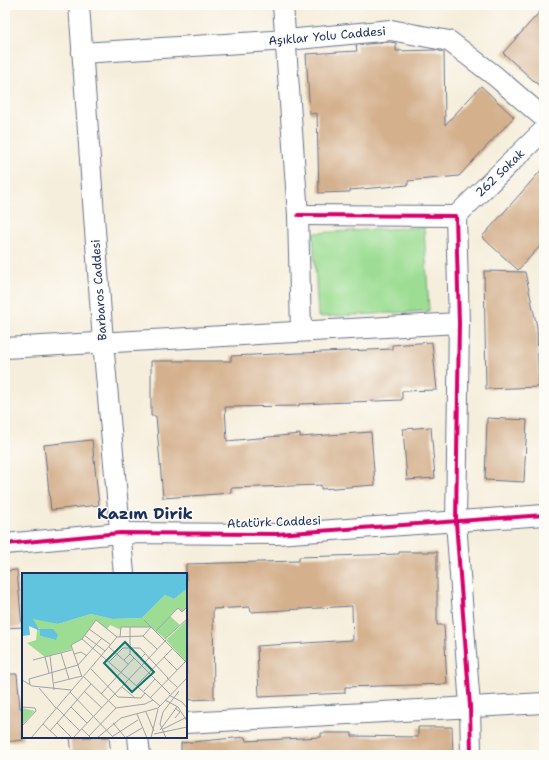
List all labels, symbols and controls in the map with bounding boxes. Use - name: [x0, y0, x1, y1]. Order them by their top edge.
- street label: Aşıklar Yolu Caddesi: [268, 23, 386, 49]
- street label: 262 Sokak: [472, 145, 528, 200]
- street label: Barbaros Caddesi: [87, 239, 111, 341]
- district label: Kazım Dirik: [97, 503, 193, 524]
- street label: Atatürk Caddesi: [227, 512, 321, 532]
- inset map: [22, 573, 187, 738]

